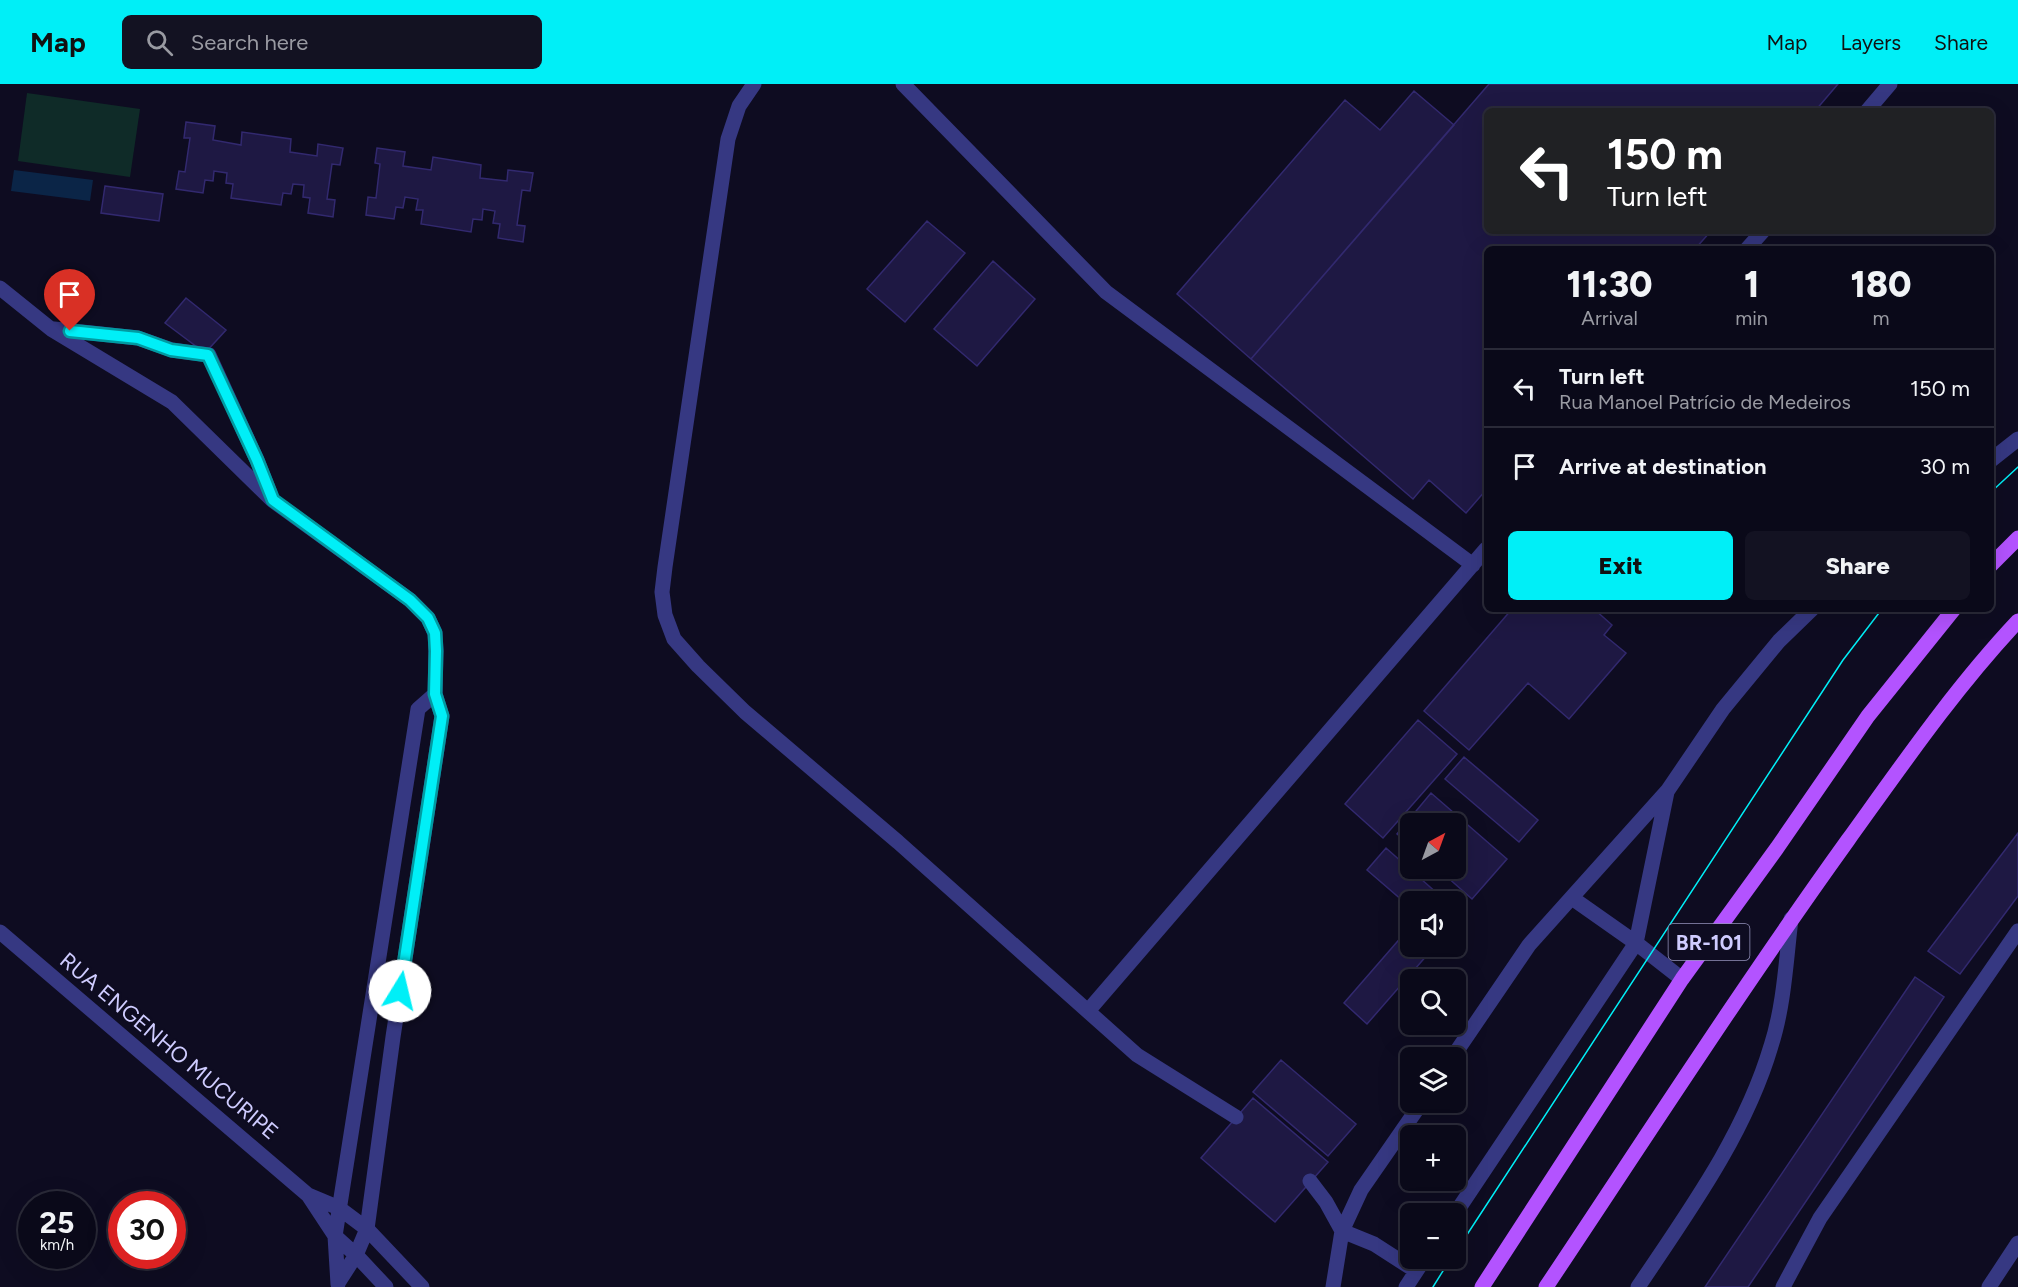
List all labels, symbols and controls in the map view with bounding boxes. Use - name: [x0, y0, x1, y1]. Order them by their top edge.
- search box: [122, 15, 542, 69]
- text: Map: [30, 25, 86, 59]
- icon: search: [143, 26, 176, 59]
- text: Search here: [191, 29, 308, 56]
- text: Map: [1767, 30, 1807, 55]
- text: Layers: [1840, 30, 1901, 55]
- text: Share: [1934, 30, 1988, 55]
- text: 150 m: [1607, 129, 1723, 180]
- icon: left: [1508, 132, 1586, 210]
- text: Turn left: [1607, 180, 1707, 213]
- text: 11:30: [1567, 263, 1653, 306]
- text: 1: [1744, 263, 1759, 306]
- text: 180: [1851, 263, 1911, 306]
- pin: [44, 269, 95, 331]
- icon: arrive: [53, 278, 86, 311]
- text: Arrival: [1581, 306, 1638, 330]
- text: min: [1735, 306, 1768, 330]
- text: m: [1872, 306, 1890, 330]
- text: Turn left: [1559, 363, 1645, 390]
- icon: left: [1508, 372, 1541, 405]
- text: 150 m: [1910, 375, 1970, 402]
- text: Rua Manoel Patrício de Medeiros: [1559, 390, 1851, 414]
- icon: arrive: [1508, 450, 1541, 483]
- text: Arrive at destination: [1559, 453, 1767, 480]
- text: 30 m: [1920, 453, 1970, 480]
- button: Exit: [1508, 531, 1733, 600]
- button: Share: [1745, 531, 1970, 600]
- north arrow: [1400, 813, 1466, 879]
- map controls: [1400, 813, 1466, 1269]
- button: sound: [1400, 891, 1466, 957]
- road number: BR-101: [1668, 924, 1750, 960]
- street label: RUA ENGENHO MUCURIPE: [54, 947, 284, 1145]
- position arrow: [368, 959, 432, 1023]
- button: search: [1400, 969, 1466, 1035]
- button: layers: [1400, 1047, 1466, 1113]
- button: +: [1400, 1125, 1466, 1191]
- speed limit sign: 30: [108, 1191, 186, 1269]
- button: −: [1400, 1203, 1466, 1269]
- text: 25: [40, 1204, 74, 1241]
- text: km/h: [40, 1236, 74, 1254]

